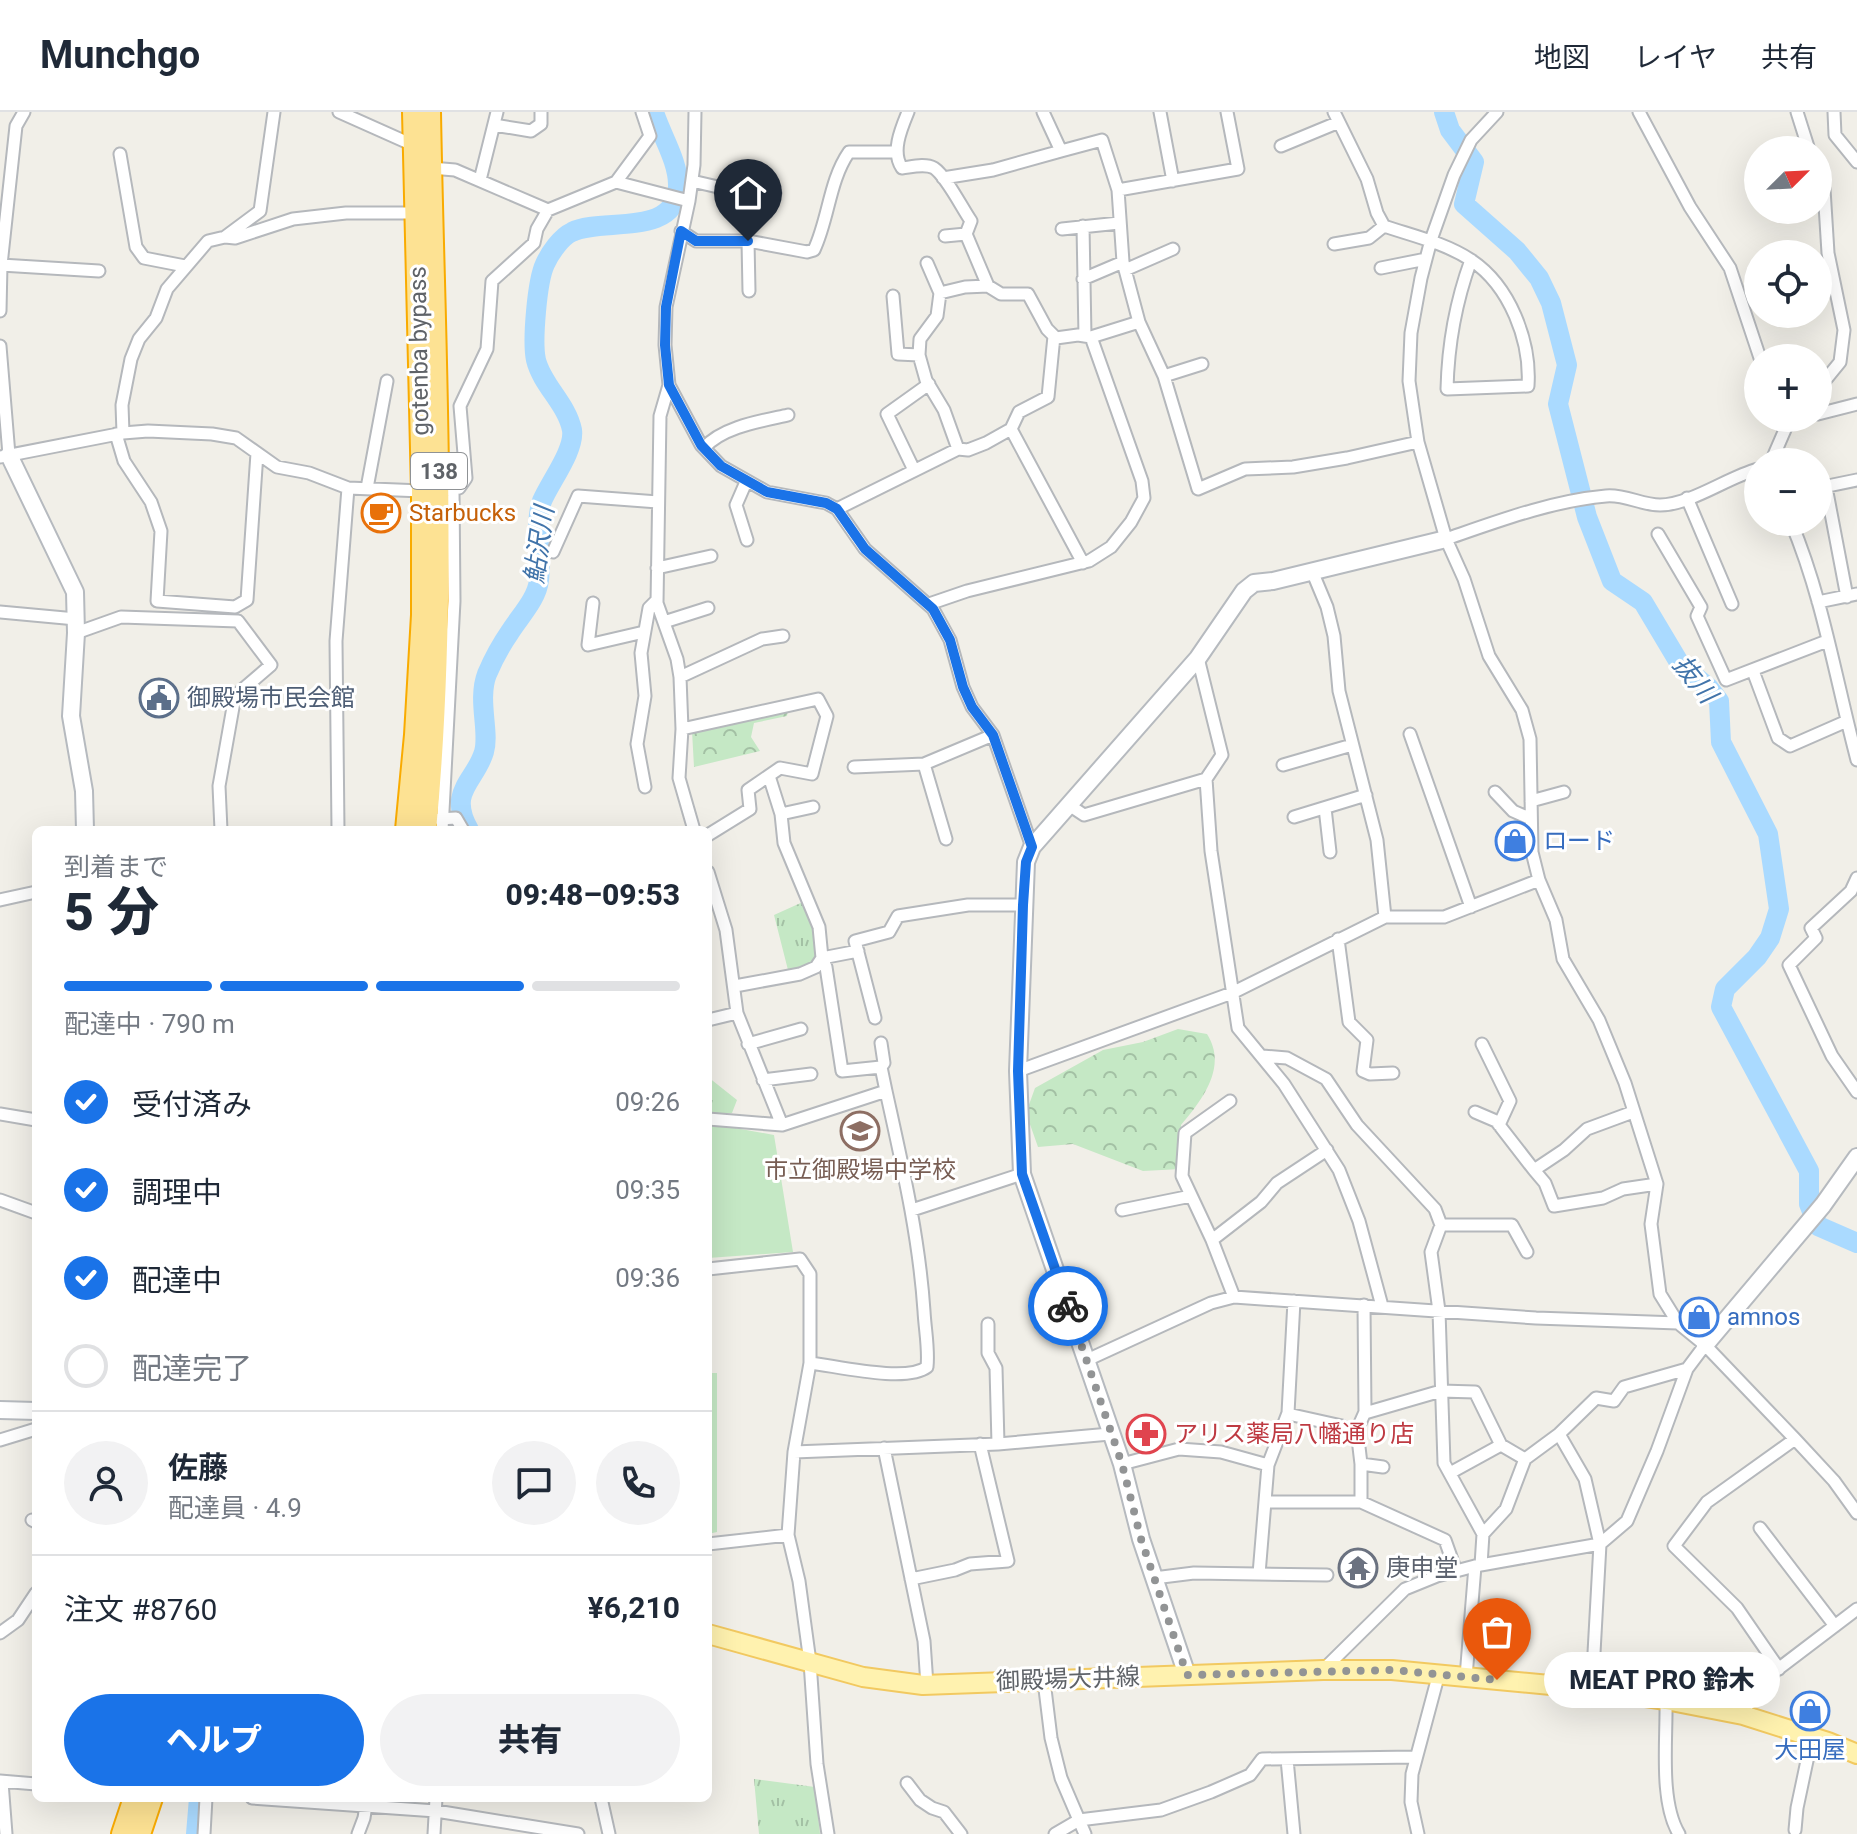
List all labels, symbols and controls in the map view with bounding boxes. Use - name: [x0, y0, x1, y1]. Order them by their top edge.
- text: Munchgo: [40, 33, 200, 77]
- text: 地図: [1534, 41, 1590, 74]
- text: レイヤ: [1634, 41, 1717, 74]
- text: 共有: [1761, 41, 1817, 74]
- north arrow: [1744, 136, 1832, 224]
- map controls: [1744, 136, 1832, 536]
- pin: [714, 159, 782, 241]
- icon: home: [726, 171, 770, 215]
- button: locate: [1744, 240, 1832, 328]
- street label: gotenba bypass: [404, 266, 434, 436]
- button: +: [1744, 344, 1832, 432]
- button: −: [1744, 448, 1832, 536]
- road number: 138: [411, 453, 467, 489]
- cafe icon: Starbucks: [360, 492, 402, 534]
- place label: Starbucks: [409, 499, 516, 527]
- water label: 鮎沢川: [519, 501, 560, 586]
- water label: 抜川: [1667, 649, 1725, 711]
- public building icon: 御殿場市民会館: [138, 677, 180, 719]
- place label: 御殿場市民会館: [187, 684, 355, 712]
- shop icon: ロード: [1494, 820, 1536, 862]
- place label: ロード: [1543, 827, 1615, 855]
- text: 到着まで: [64, 852, 168, 882]
- text: 09:48–09:53: [505, 877, 680, 912]
- text: 5 分: [64, 882, 159, 943]
- text: 配達中 · 790 m: [64, 1009, 235, 1039]
- icon: check: [64, 1080, 108, 1124]
- text: 受付済み: [132, 1087, 252, 1122]
- text: 09:26: [615, 1087, 680, 1117]
- school or university icon: 市立御殿場中学校: [839, 1110, 881, 1152]
- place label: 市立御殿場中学校: [764, 1156, 956, 1184]
- icon: check: [64, 1168, 108, 1212]
- text: 調理中: [132, 1175, 222, 1210]
- text: 09:35: [615, 1175, 680, 1205]
- icon: check: [64, 1256, 108, 1300]
- text: 配達中: [132, 1263, 222, 1298]
- text: 09:36: [615, 1263, 680, 1293]
- courier: [1028, 1266, 1108, 1346]
- icon: bike: [1046, 1284, 1090, 1328]
- shop icon: amnos: [1678, 1296, 1720, 1338]
- place label: amnos: [1727, 1303, 1800, 1331]
- text: 配達完了: [132, 1351, 252, 1386]
- pharmacy icon: アリス薬局八幡通り店: [1125, 1413, 1167, 1455]
- place label: アリス薬局八幡通り店: [1174, 1420, 1414, 1448]
- button: person: [64, 1441, 148, 1525]
- button: chat: [492, 1441, 576, 1525]
- button: phone: [596, 1441, 680, 1525]
- text: 佐藤: [168, 1450, 228, 1485]
- text: 配達員 · 4.9: [168, 1493, 302, 1523]
- temple icon: 庚申堂: [1337, 1547, 1379, 1589]
- place label: 庚申堂: [1386, 1554, 1458, 1582]
- text: ¥6,210: [588, 1590, 680, 1625]
- text: 注文 #8760: [64, 1592, 217, 1627]
- pin: [1463, 1598, 1531, 1680]
- icon: bag: [1475, 1610, 1519, 1654]
- callout: MEAT PRO 鈴木: [1545, 1652, 1781, 1708]
- street label: 御殿場大井線: [996, 1662, 1140, 1696]
- text: MEAT PRO 鈴木: [1569, 1665, 1755, 1695]
- shop icon: 大田屋: [1789, 1690, 1831, 1732]
- button: ヘルプ: [64, 1694, 364, 1786]
- button: 共有: [380, 1694, 680, 1786]
- place label: 大田屋: [1774, 1736, 1846, 1764]

